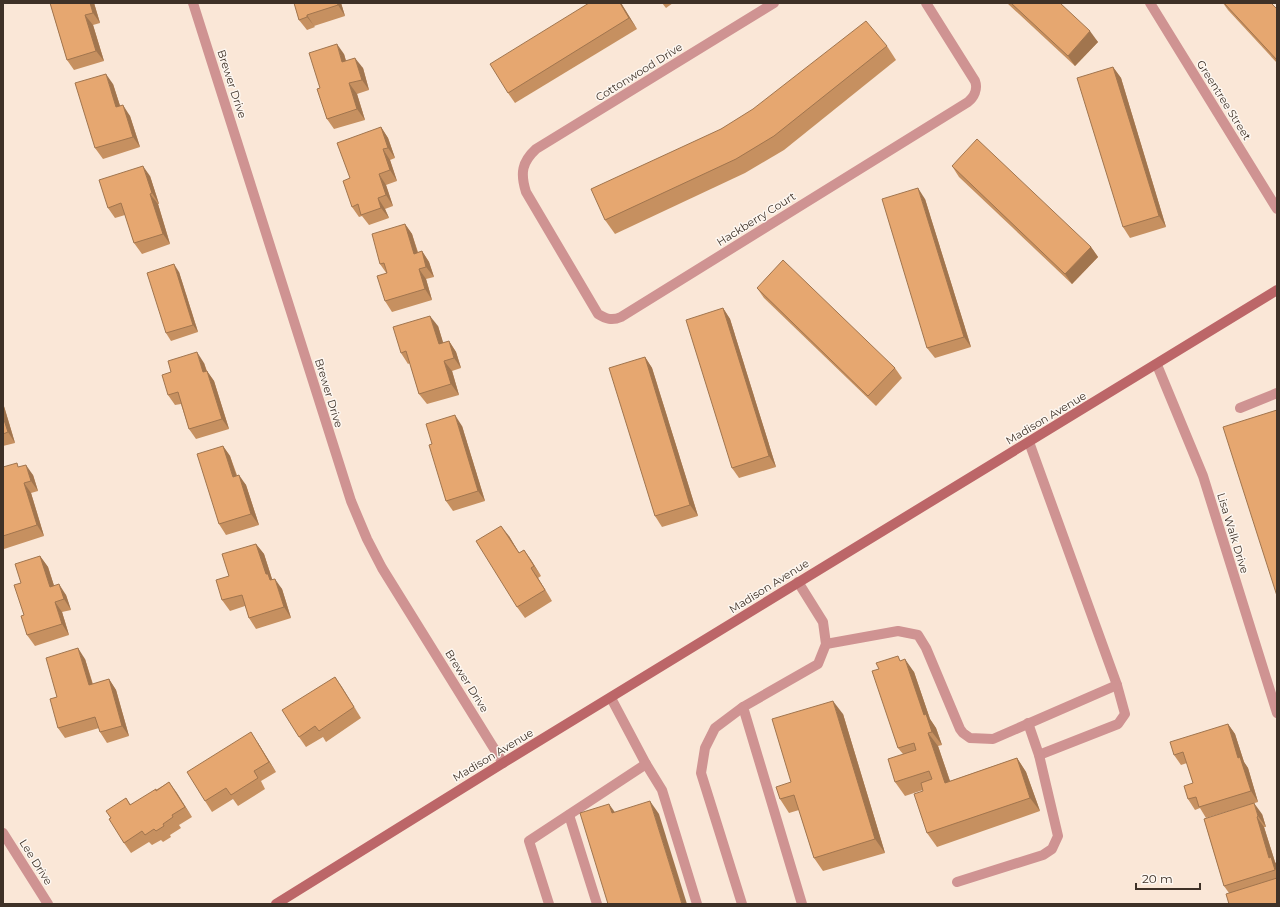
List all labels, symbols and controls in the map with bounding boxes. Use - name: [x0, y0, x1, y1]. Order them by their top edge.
- street label: Cottonwood Drive: [593, 39, 685, 104]
- street label: Brewer Drive: [214, 48, 250, 120]
- street label: Greentree Street: [1194, 57, 1255, 143]
- street label: Hackberry Court: [714, 189, 799, 249]
- street label: Brewer Drive: [312, 357, 346, 430]
- street label: Madison Avenue: [1003, 388, 1089, 448]
- street label: Lisa Walk Drive: [1214, 491, 1252, 575]
- street label: Madison Avenue: [726, 556, 812, 616]
- street label: Brewer Drive: [442, 647, 492, 715]
- street label: Madison Avenue: [450, 725, 536, 785]
- street label: Lee Drive: [16, 836, 56, 888]
- scale bar: [1136, 865, 1200, 891]
- text: 20 m: [1142, 871, 1173, 886]

